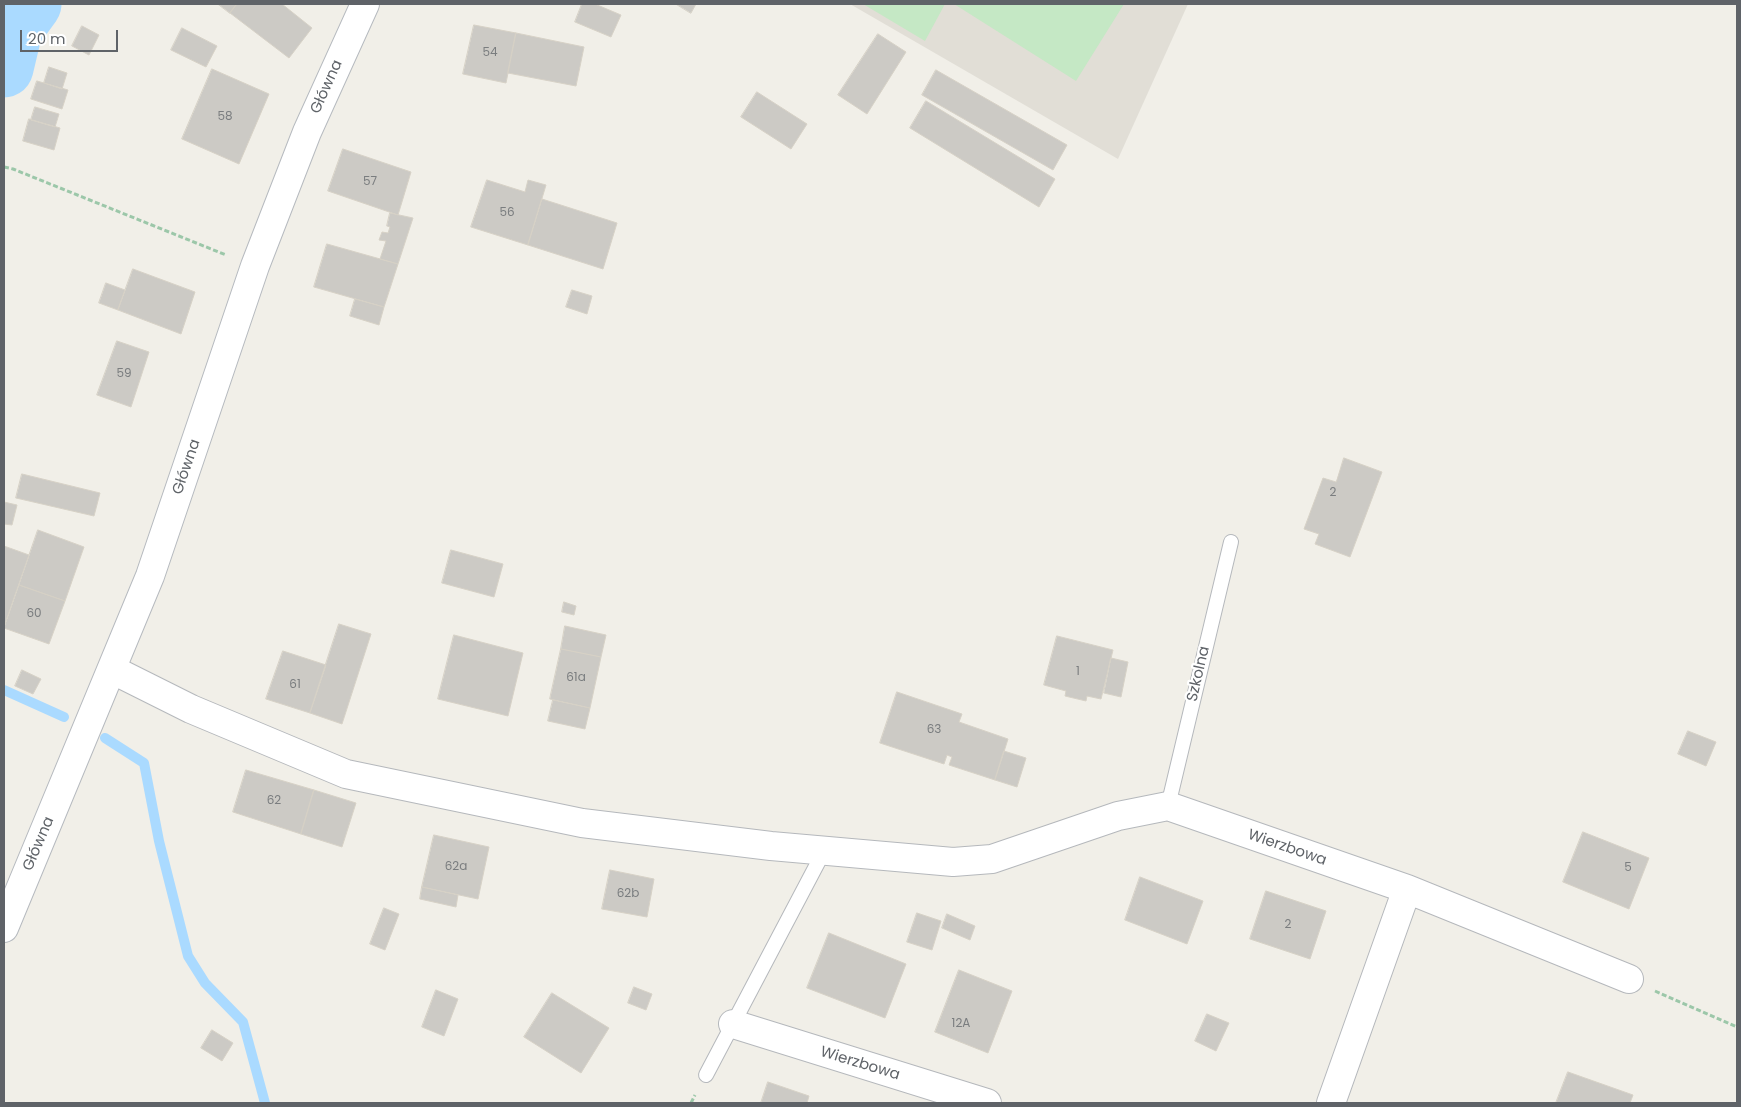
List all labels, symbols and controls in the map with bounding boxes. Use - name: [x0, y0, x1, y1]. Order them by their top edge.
- scale bar: [22, 20, 120, 52]
- text: 20 m: [28, 28, 66, 49]
- house number: 54: [482, 46, 498, 60]
- street label: Główna: [307, 57, 347, 117]
- house number: 58: [217, 110, 233, 124]
- house number: 57: [363, 175, 377, 189]
- house number: 56: [499, 206, 515, 220]
- house number: 59: [116, 367, 132, 381]
- street label: Główna: [169, 437, 205, 497]
- house number: 2: [1330, 486, 1336, 500]
- house number: 60: [26, 607, 42, 621]
- street label: Szkolna: [1184, 645, 1214, 703]
- house number: 1: [1076, 665, 1080, 679]
- house number: 61a: [566, 671, 586, 685]
- house number: 61: [289, 678, 301, 692]
- house number: 63: [927, 723, 941, 737]
- house number: 62: [267, 794, 281, 808]
- street label: Główna: [20, 814, 58, 874]
- street label: Wierzbowa: [1245, 826, 1329, 870]
- house number: 62a: [445, 860, 467, 874]
- house number: 5: [1624, 861, 1632, 875]
- house number: 62b: [617, 887, 639, 901]
- house number: 2: [1285, 918, 1291, 932]
- house number: 12A: [952, 1017, 970, 1031]
- street label: Wierzbowa: [818, 1043, 902, 1085]

